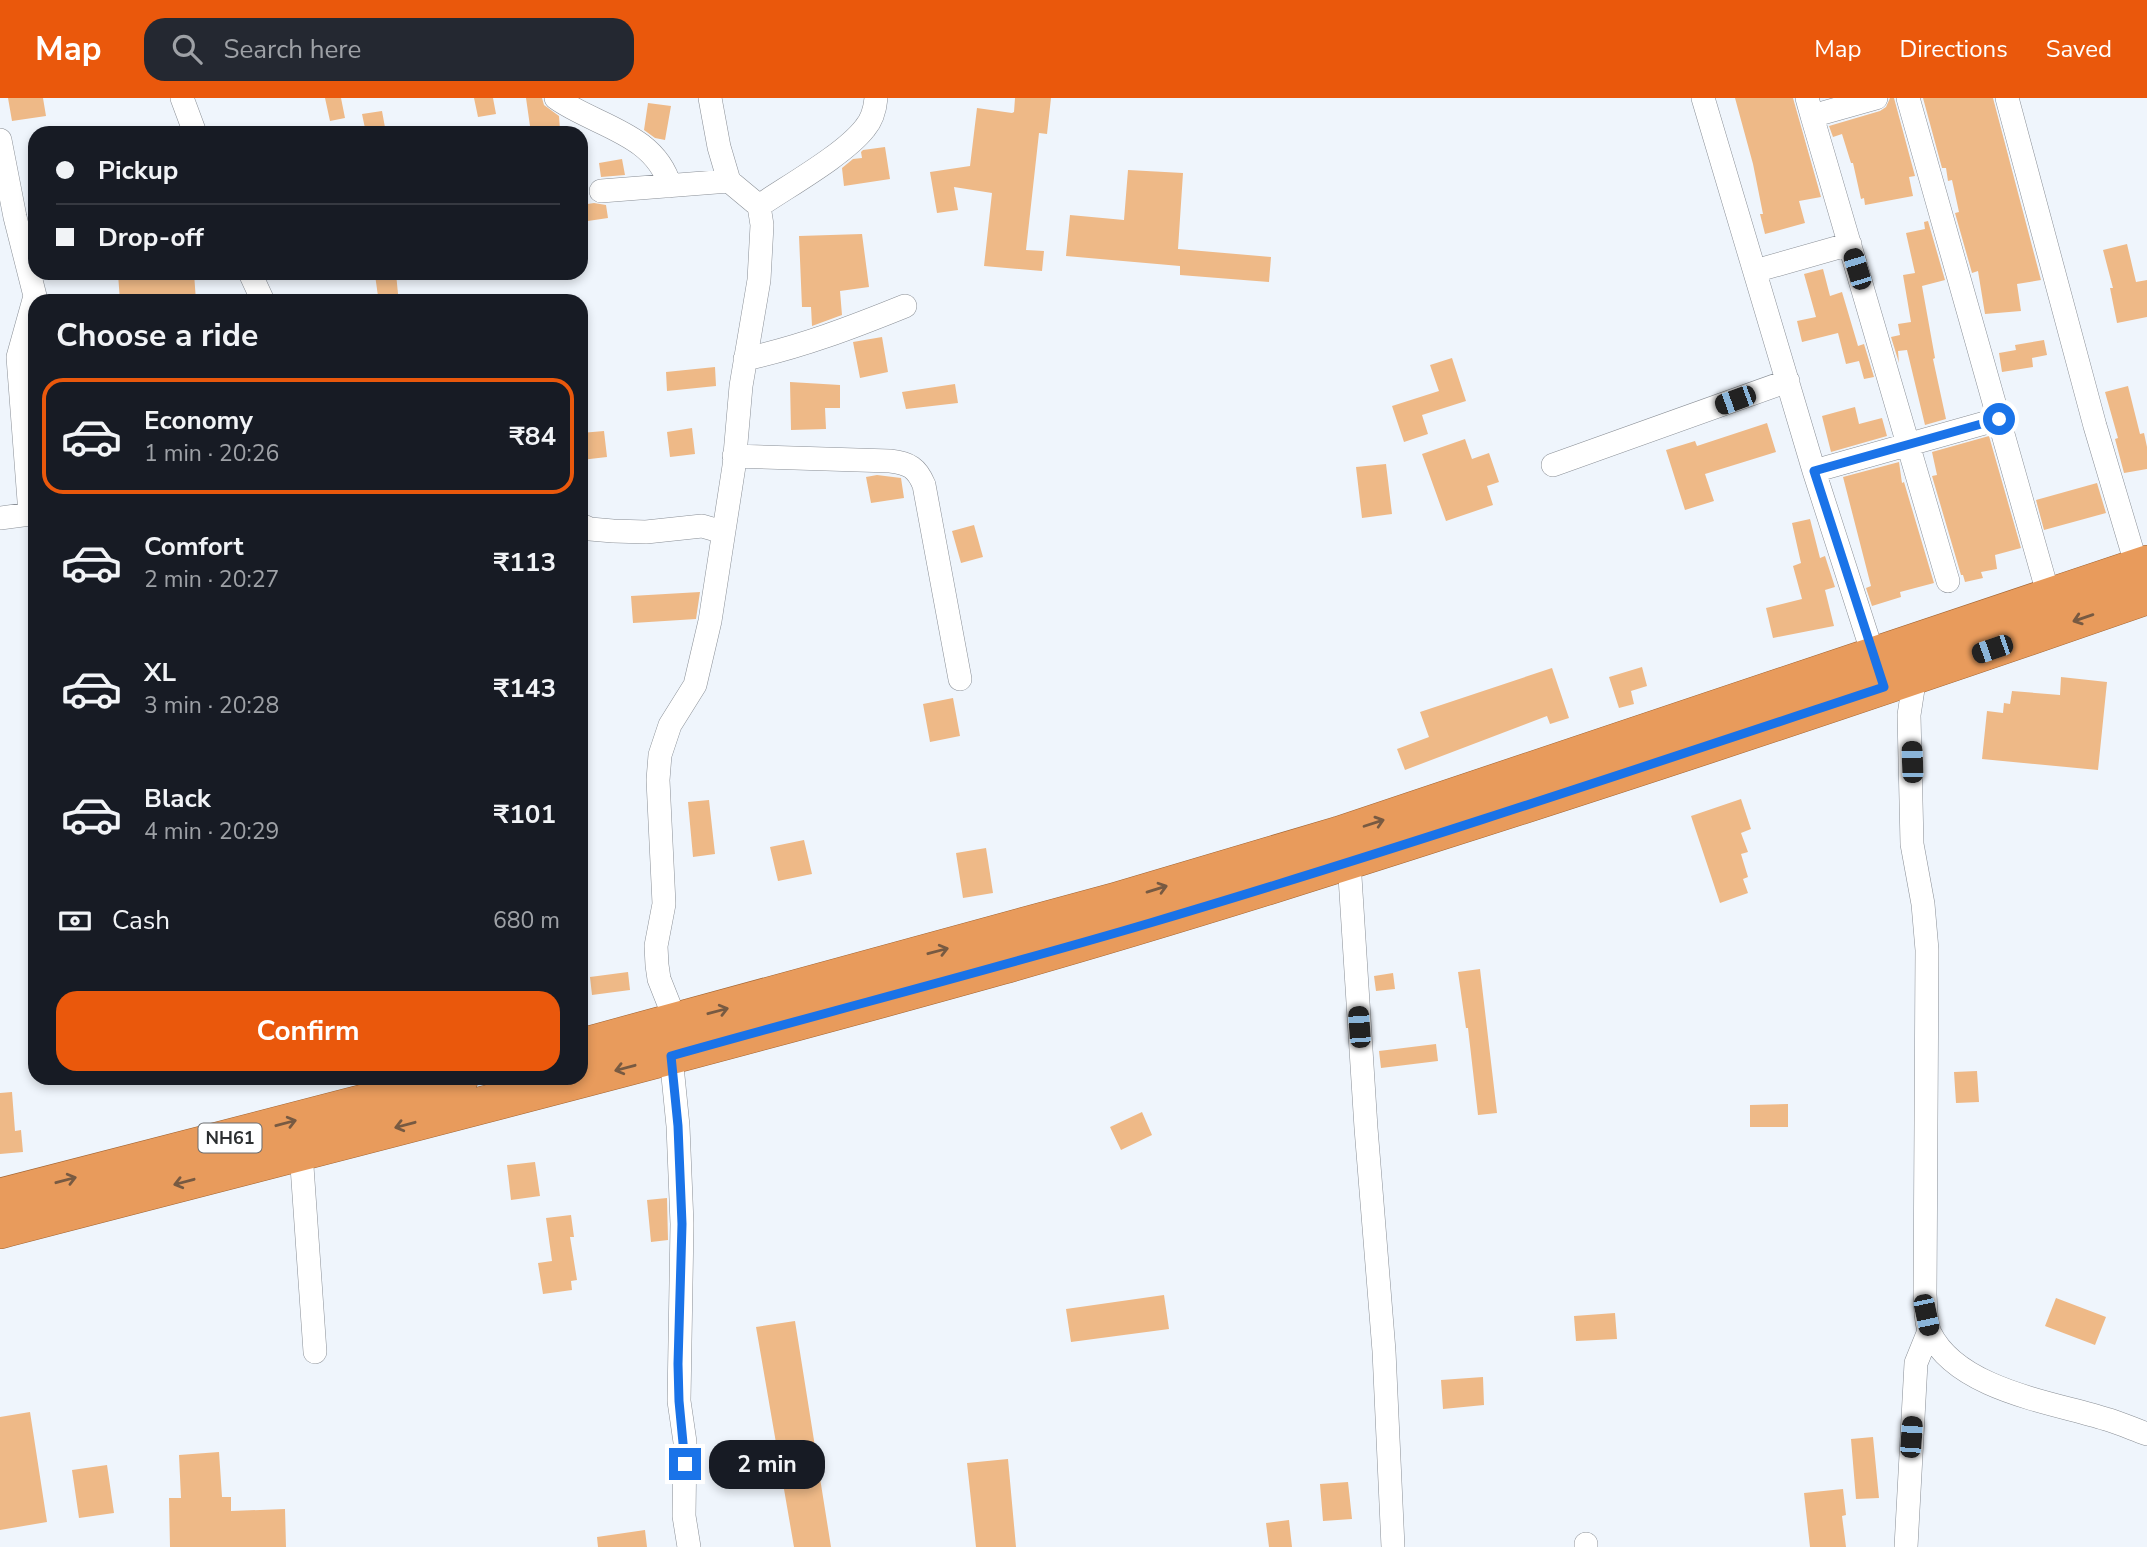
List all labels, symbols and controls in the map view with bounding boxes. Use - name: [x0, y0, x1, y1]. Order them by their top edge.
- search box: [144, 18, 634, 81]
- text: Map: [35, 27, 102, 72]
- icon: search: [168, 30, 206, 68]
- text: Search here: [224, 32, 361, 67]
- text: Map: [1814, 33, 1861, 65]
- text: Directions: [1899, 33, 2008, 65]
- text: Saved: [2046, 33, 2112, 65]
- text: Pickup: [98, 153, 178, 188]
- text: Drop-off: [98, 220, 204, 255]
- car: [1841, 246, 1874, 292]
- text: Choose a ride: [56, 314, 258, 357]
- car: [1712, 383, 1759, 417]
- text: Economy: [144, 403, 253, 438]
- route start: [1983, 403, 2015, 435]
- icon: car: [60, 405, 123, 468]
- text: ₹84: [509, 419, 556, 454]
- text: 1 min · 20:26: [144, 438, 279, 469]
- text: Comfort: [144, 529, 244, 564]
- icon: car: [60, 531, 123, 594]
- text: ₹113: [494, 545, 556, 580]
- text: 2 min · 20:27: [144, 564, 279, 595]
- one-way arrow: [2072, 613, 2094, 625]
- car: [1969, 632, 2016, 666]
- text: XL: [144, 655, 176, 690]
- icon: car: [60, 657, 123, 720]
- text: ₹143: [494, 671, 556, 706]
- text: 3 min · 20:28: [144, 690, 279, 721]
- car: [1901, 741, 1924, 783]
- text: Black: [144, 781, 211, 816]
- icon: car: [60, 783, 123, 846]
- text: ₹101: [494, 797, 556, 832]
- text: 4 min · 20:29: [144, 816, 279, 847]
- one-way arrow: [1363, 816, 1385, 828]
- one-way arrow: [1145, 882, 1167, 895]
- icon: cash: [56, 902, 94, 940]
- text: Cash: [112, 903, 170, 938]
- text: 680 m: [493, 905, 560, 936]
- one-way arrow: [926, 944, 948, 957]
- button: Confirm: [56, 991, 560, 1071]
- one-way arrow: [707, 1003, 729, 1016]
- car: [1348, 1005, 1371, 1049]
- one-way arrow: [614, 1062, 637, 1075]
- one-way arrow: [274, 1116, 297, 1129]
- one-way arrow: [394, 1119, 416, 1132]
- road number: NH61: [198, 1124, 262, 1153]
- one-way arrow: [54, 1173, 77, 1186]
- one-way arrow: [174, 1176, 196, 1189]
- car: [1912, 1292, 1941, 1338]
- car: [1900, 1415, 1923, 1459]
- callout: 2 min: [710, 1440, 825, 1488]
- route end: [669, 1448, 701, 1480]
- text: 2 min: [737, 1449, 797, 1480]

